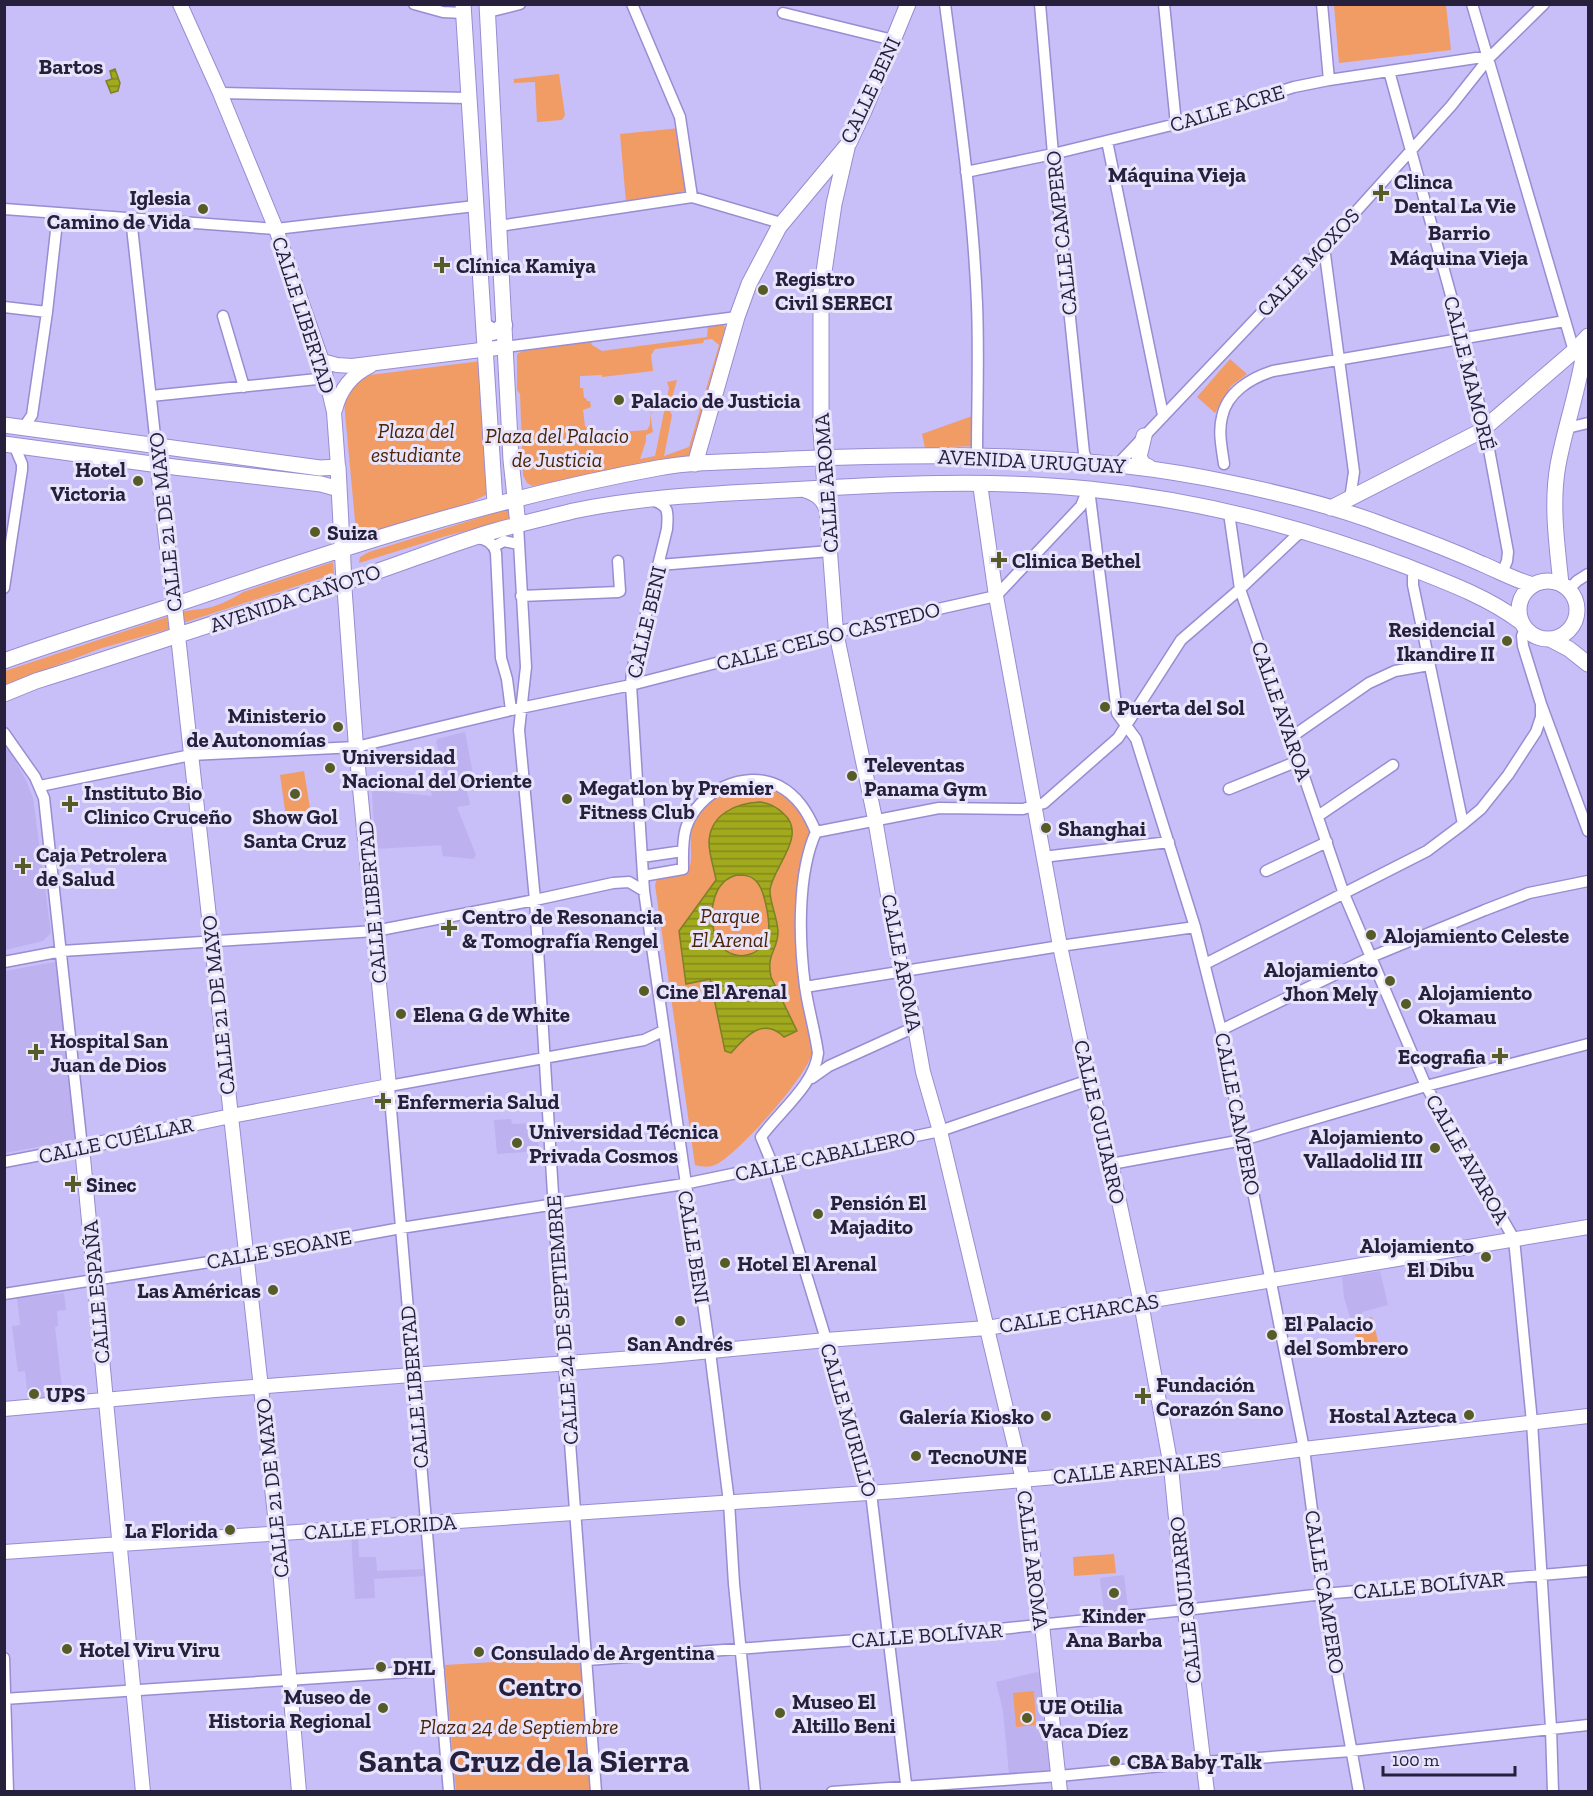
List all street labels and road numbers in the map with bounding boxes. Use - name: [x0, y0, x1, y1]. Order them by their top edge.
- street label: CALLE BENI: [834, 33, 906, 147]
- street label: CALLE ACRE: [1167, 79, 1287, 137]
- street label: CALLE CAMPERO: [1040, 150, 1082, 316]
- street label: CALLE MOXOS: [1251, 203, 1365, 321]
- street label: CALLE LIBERTAD: [267, 233, 341, 397]
- street label: CALLE MAMORÉ: [1439, 293, 1501, 453]
- street label: CALLE AROMA: [809, 412, 843, 554]
- street label: CALLE 21 DE MAYO: [143, 431, 187, 613]
- street label: AVENIDA URUGUAY: [937, 444, 1127, 478]
- street label: AVENIDA CAÑOTO: [206, 559, 384, 637]
- street label: CALLE BENI: [621, 563, 671, 681]
- street label: CALLE CELSO CASTEDO: [714, 596, 942, 676]
- street label: CALLE AVAROA: [1246, 638, 1318, 784]
- street label: CALLE LIBERTAD: [352, 819, 392, 985]
- street label: CALLE AROMA: [876, 892, 928, 1035]
- street label: CALLE 21 DE MAYO: [196, 914, 240, 1096]
- street label: CALLE CAMPERO: [1210, 1031, 1266, 1197]
- street label: CALLE QUIJARRO: [1069, 1037, 1131, 1207]
- street label: CALLE AVAROA: [1421, 1090, 1515, 1229]
- street label: CALLE CUÉLLAR: [36, 1111, 196, 1169]
- street label: CALLE CABALLERO: [733, 1124, 917, 1186]
- street label: CALLE BENI: [673, 1189, 715, 1305]
- street label: CALLE 24 DE SEPTIEMBRE: [541, 1194, 583, 1446]
- street label: CALLE ESPAÑA: [77, 1219, 115, 1365]
- street label: CALLE SEOANE: [205, 1224, 353, 1274]
- street label: CALLE CHARCAS: [997, 1288, 1161, 1338]
- street label: CALLE LIBERTAD: [394, 1304, 434, 1470]
- street label: CALLE MURILLO: [815, 1340, 883, 1500]
- street label: CALLE 21 DE MAYO: [250, 1397, 294, 1579]
- street label: CALLE ARENALES: [1052, 1447, 1222, 1489]
- street label: CALLE AROMA: [1012, 1489, 1054, 1631]
- street label: CALLE CAMPERO: [1300, 1508, 1350, 1676]
- street label: CALLE FLORIDA: [303, 1509, 458, 1545]
- street label: CALLE QUIJARRO: [1164, 1515, 1206, 1685]
- street label: CALLE BOLÍVAR: [1352, 1566, 1506, 1604]
- street label: CALLE BOLÍVAR: [850, 1617, 1004, 1653]

